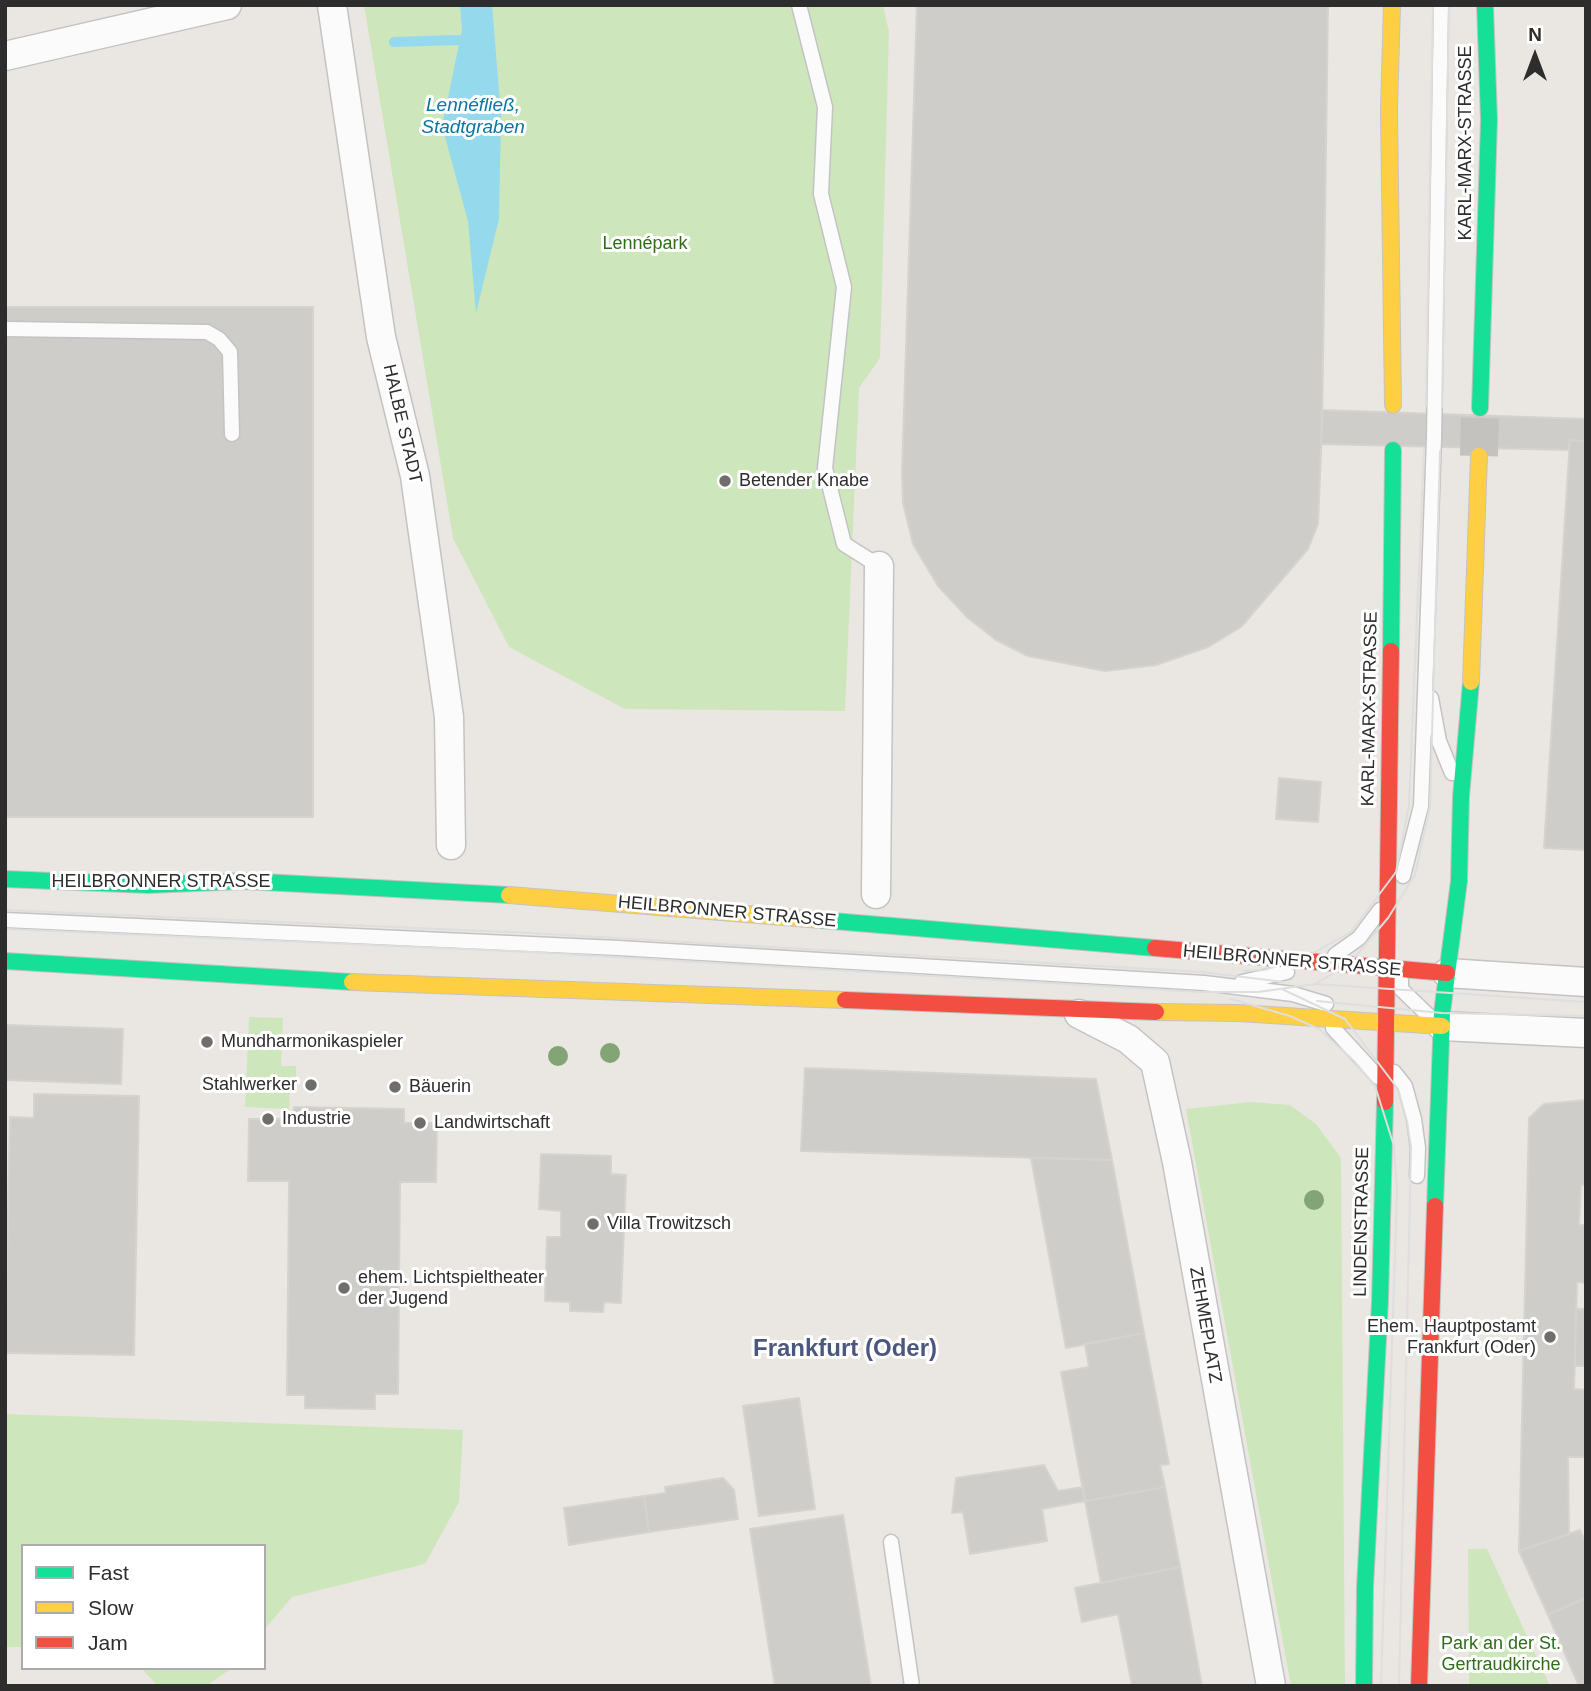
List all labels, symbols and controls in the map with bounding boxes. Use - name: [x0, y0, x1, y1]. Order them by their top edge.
- north arrow: [1500, 21, 1570, 91]
- text: N: [1528, 24, 1542, 45]
- street label: KARL-MARX-STRASSE: [1455, 45, 1477, 241]
- water label: Lennéfließ, Stadtgraben: [421, 95, 525, 139]
- park label: Lennépark: [602, 233, 688, 255]
- street label: HALBE STADT: [378, 362, 426, 486]
- place label: Betender Knabe: [739, 470, 869, 492]
- marker: Betender Knabe: [717, 473, 733, 489]
- street label: KARL-MARX-STRASSE: [1357, 611, 1383, 807]
- street label: HEILBRONNER STRASSE: [51, 871, 271, 893]
- street label: HEILBRONNER STRASSE: [617, 892, 837, 932]
- street label: HEILBRONNER STRASSE: [1182, 941, 1402, 981]
- place label: Mundharmonikaspieler: [221, 1031, 403, 1053]
- marker: Mundharmonikaspieler: [199, 1034, 215, 1050]
- place label: Stahlwerker: [202, 1074, 297, 1096]
- place label: Bäuerin: [409, 1076, 471, 1098]
- marker: Stahlwerker: [303, 1077, 319, 1093]
- marker: Bäuerin: [387, 1079, 403, 1095]
- place label: Industrie: [282, 1108, 351, 1130]
- marker: Industrie: [260, 1111, 276, 1127]
- place label: Landwirtschaft: [434, 1112, 550, 1134]
- marker: Landwirtschaft: [412, 1115, 428, 1131]
- street label: LINDENSTRASSE: [1350, 1147, 1374, 1297]
- place label: Villa Trowitzsch: [607, 1213, 731, 1235]
- marker: Villa Trowitzsch: [585, 1216, 601, 1232]
- street label: ZEHMEPLATZ: [1184, 1265, 1226, 1385]
- place label: ehem. Lichtspieltheater der Jugend: [358, 1267, 544, 1310]
- marker: ehem. Lichtspieltheater der Jugend: [336, 1280, 352, 1296]
- place label: Ehem. Hauptpostamt Frankfurt (Oder): [1367, 1316, 1536, 1358]
- marker: Ehem. Hauptpostamt Frankfurt (Oder): [1542, 1329, 1558, 1345]
- district label: Frankfurt (Oder): [753, 1335, 937, 1363]
- legend: [21, 1544, 266, 1670]
- text: Fast: [88, 1561, 129, 1584]
- text: Slow: [88, 1596, 134, 1619]
- text: Jam: [88, 1631, 128, 1654]
- park label: Park an der St. Gertraudkirche: [1441, 1633, 1561, 1676]

